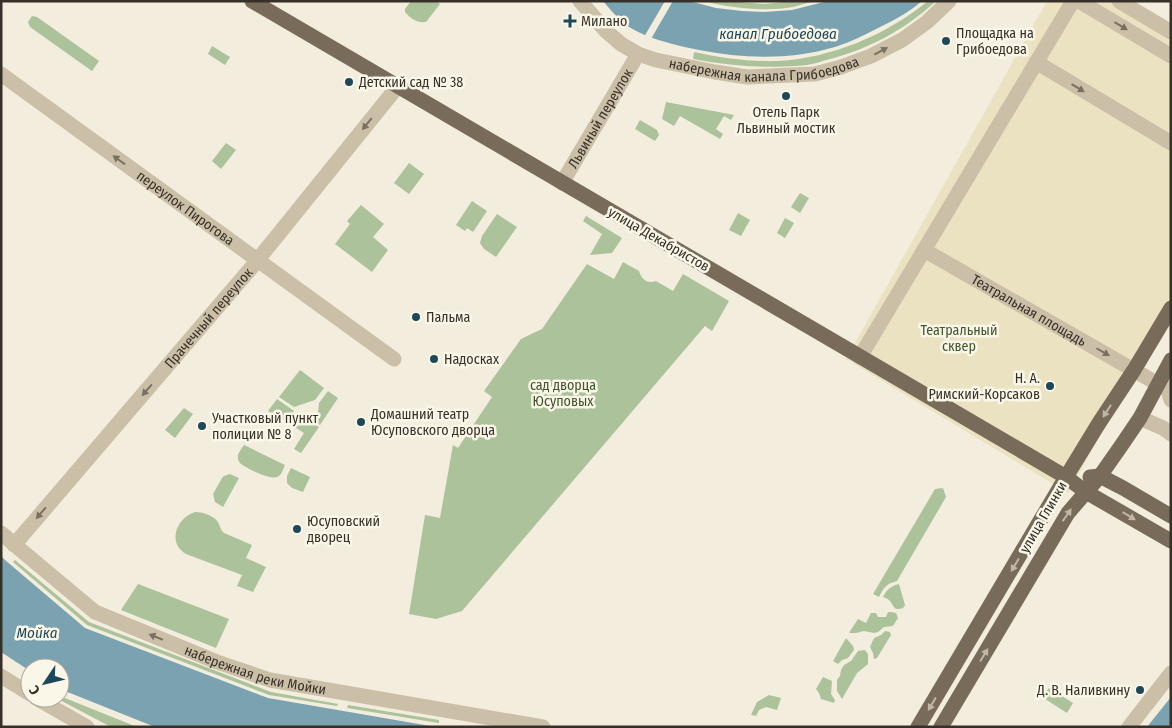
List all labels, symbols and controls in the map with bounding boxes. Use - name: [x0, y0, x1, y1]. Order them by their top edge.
- place label: Милано: [581, 13, 627, 30]
- marker: Милано: [563, 14, 577, 28]
- one-way arrow: [1114, 22, 1127, 31]
- water label: канал Грибоедова: [719, 25, 837, 43]
- place label: Площадка на Грибоедова: [956, 25, 1034, 58]
- marker: Площадка на Грибоедова: [940, 35, 952, 47]
- one-way arrow: [873, 47, 888, 55]
- street label: набережная канала Грибоедова: [668, 53, 861, 86]
- street label: Львиный переулок: [565, 65, 637, 172]
- place label: Детский сад № 38: [358, 74, 463, 91]
- marker: Детский сад № 38: [343, 76, 355, 88]
- one-way arrow: [1072, 83, 1085, 92]
- marker: Отель Парк Львиный мостик: [780, 90, 792, 102]
- place label: Отель Парк Львиный мостик: [737, 104, 836, 137]
- one-way arrow: [362, 117, 373, 130]
- one-way arrow: [112, 155, 126, 165]
- street label: переулок Пирогова: [133, 167, 237, 249]
- street label: улица Декабристов: [605, 204, 712, 275]
- street label: Прачечный переулок: [161, 264, 257, 372]
- street label: Театральная площадь: [968, 271, 1090, 350]
- place label: Пальма: [426, 309, 470, 326]
- marker: Пальма: [410, 311, 422, 323]
- park label: Театральный сквер: [921, 322, 997, 355]
- one-way arrow: [1096, 348, 1110, 356]
- place label: Надосках: [444, 351, 500, 368]
- marker: Надосках: [428, 353, 440, 365]
- place label: Н. А. Римский-Корсаков: [929, 370, 1040, 403]
- park label: сад дворца Юсуповых: [530, 377, 596, 410]
- marker: Н. А. Римский-Корсаков: [1044, 380, 1056, 392]
- one-way arrow: [141, 383, 152, 396]
- one-way arrow: [1102, 404, 1112, 417]
- place label: Домашний театр Юсуповского дворца: [370, 406, 495, 439]
- place label: Участковый пункт полиции № 8: [211, 410, 319, 443]
- marker: Домашний театр Юсуповского дворца: [355, 416, 367, 428]
- marker: Участковый пункт полиции № 8: [196, 420, 208, 432]
- street label: улица Глинки: [1016, 479, 1071, 556]
- one-way arrow: [35, 507, 47, 519]
- one-way arrow: [1062, 509, 1072, 522]
- one-way arrow: [1122, 512, 1135, 521]
- place label: Юсуповский дворец: [307, 513, 380, 546]
- marker: Юсуповский дворец: [291, 523, 303, 535]
- one-way arrow: [1010, 558, 1019, 571]
- water label: Мойка: [16, 624, 58, 642]
- one-way arrow: [148, 633, 163, 641]
- street label: набережная реки Мойки: [182, 642, 327, 699]
- one-way arrow: [980, 648, 989, 661]
- north arrow: [20, 658, 70, 708]
- text: С: [25, 682, 44, 698]
- place label: Д. В. Наливкину: [1036, 682, 1131, 699]
- marker: Д. В. Наливкину: [1134, 684, 1146, 696]
- one-way arrow: [927, 698, 936, 711]

